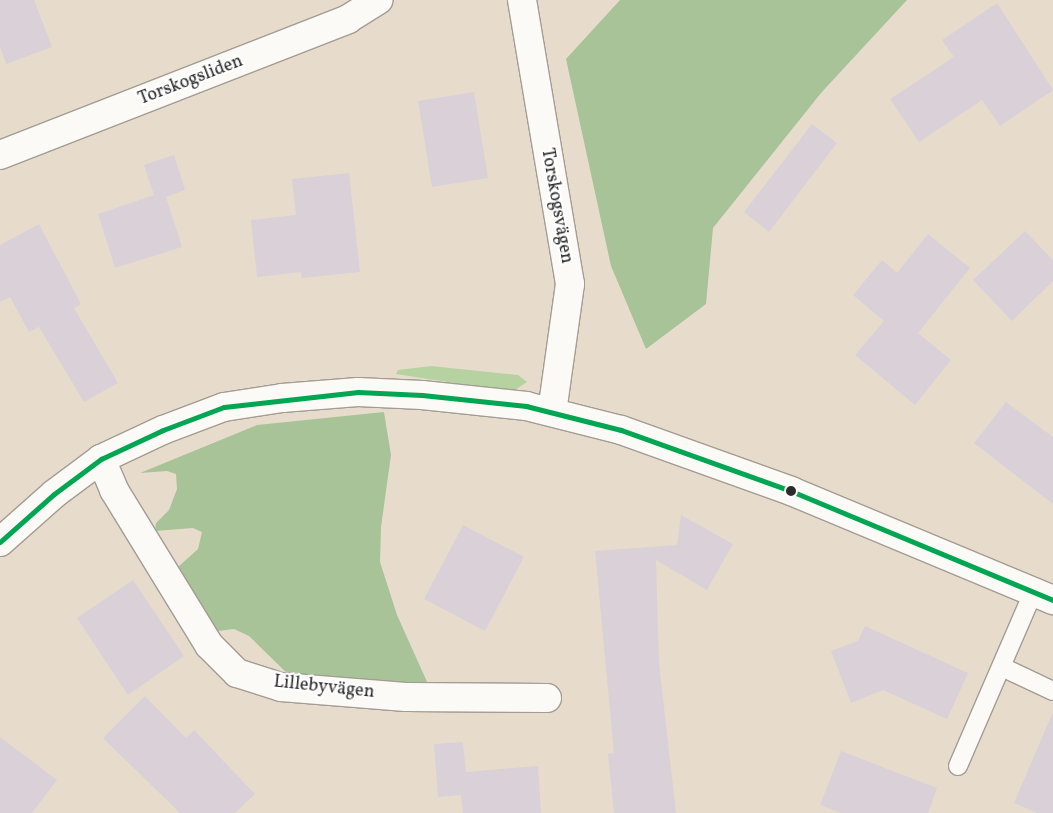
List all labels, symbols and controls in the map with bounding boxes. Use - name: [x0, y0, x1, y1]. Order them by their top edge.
- street label: Torskogsliden: [136, 51, 246, 111]
- street label: Torskogsvägen: [535, 147, 577, 265]
- unlabelled marker: [786, 486, 796, 496]
- street label: Lillebyvägen: [273, 672, 375, 704]

